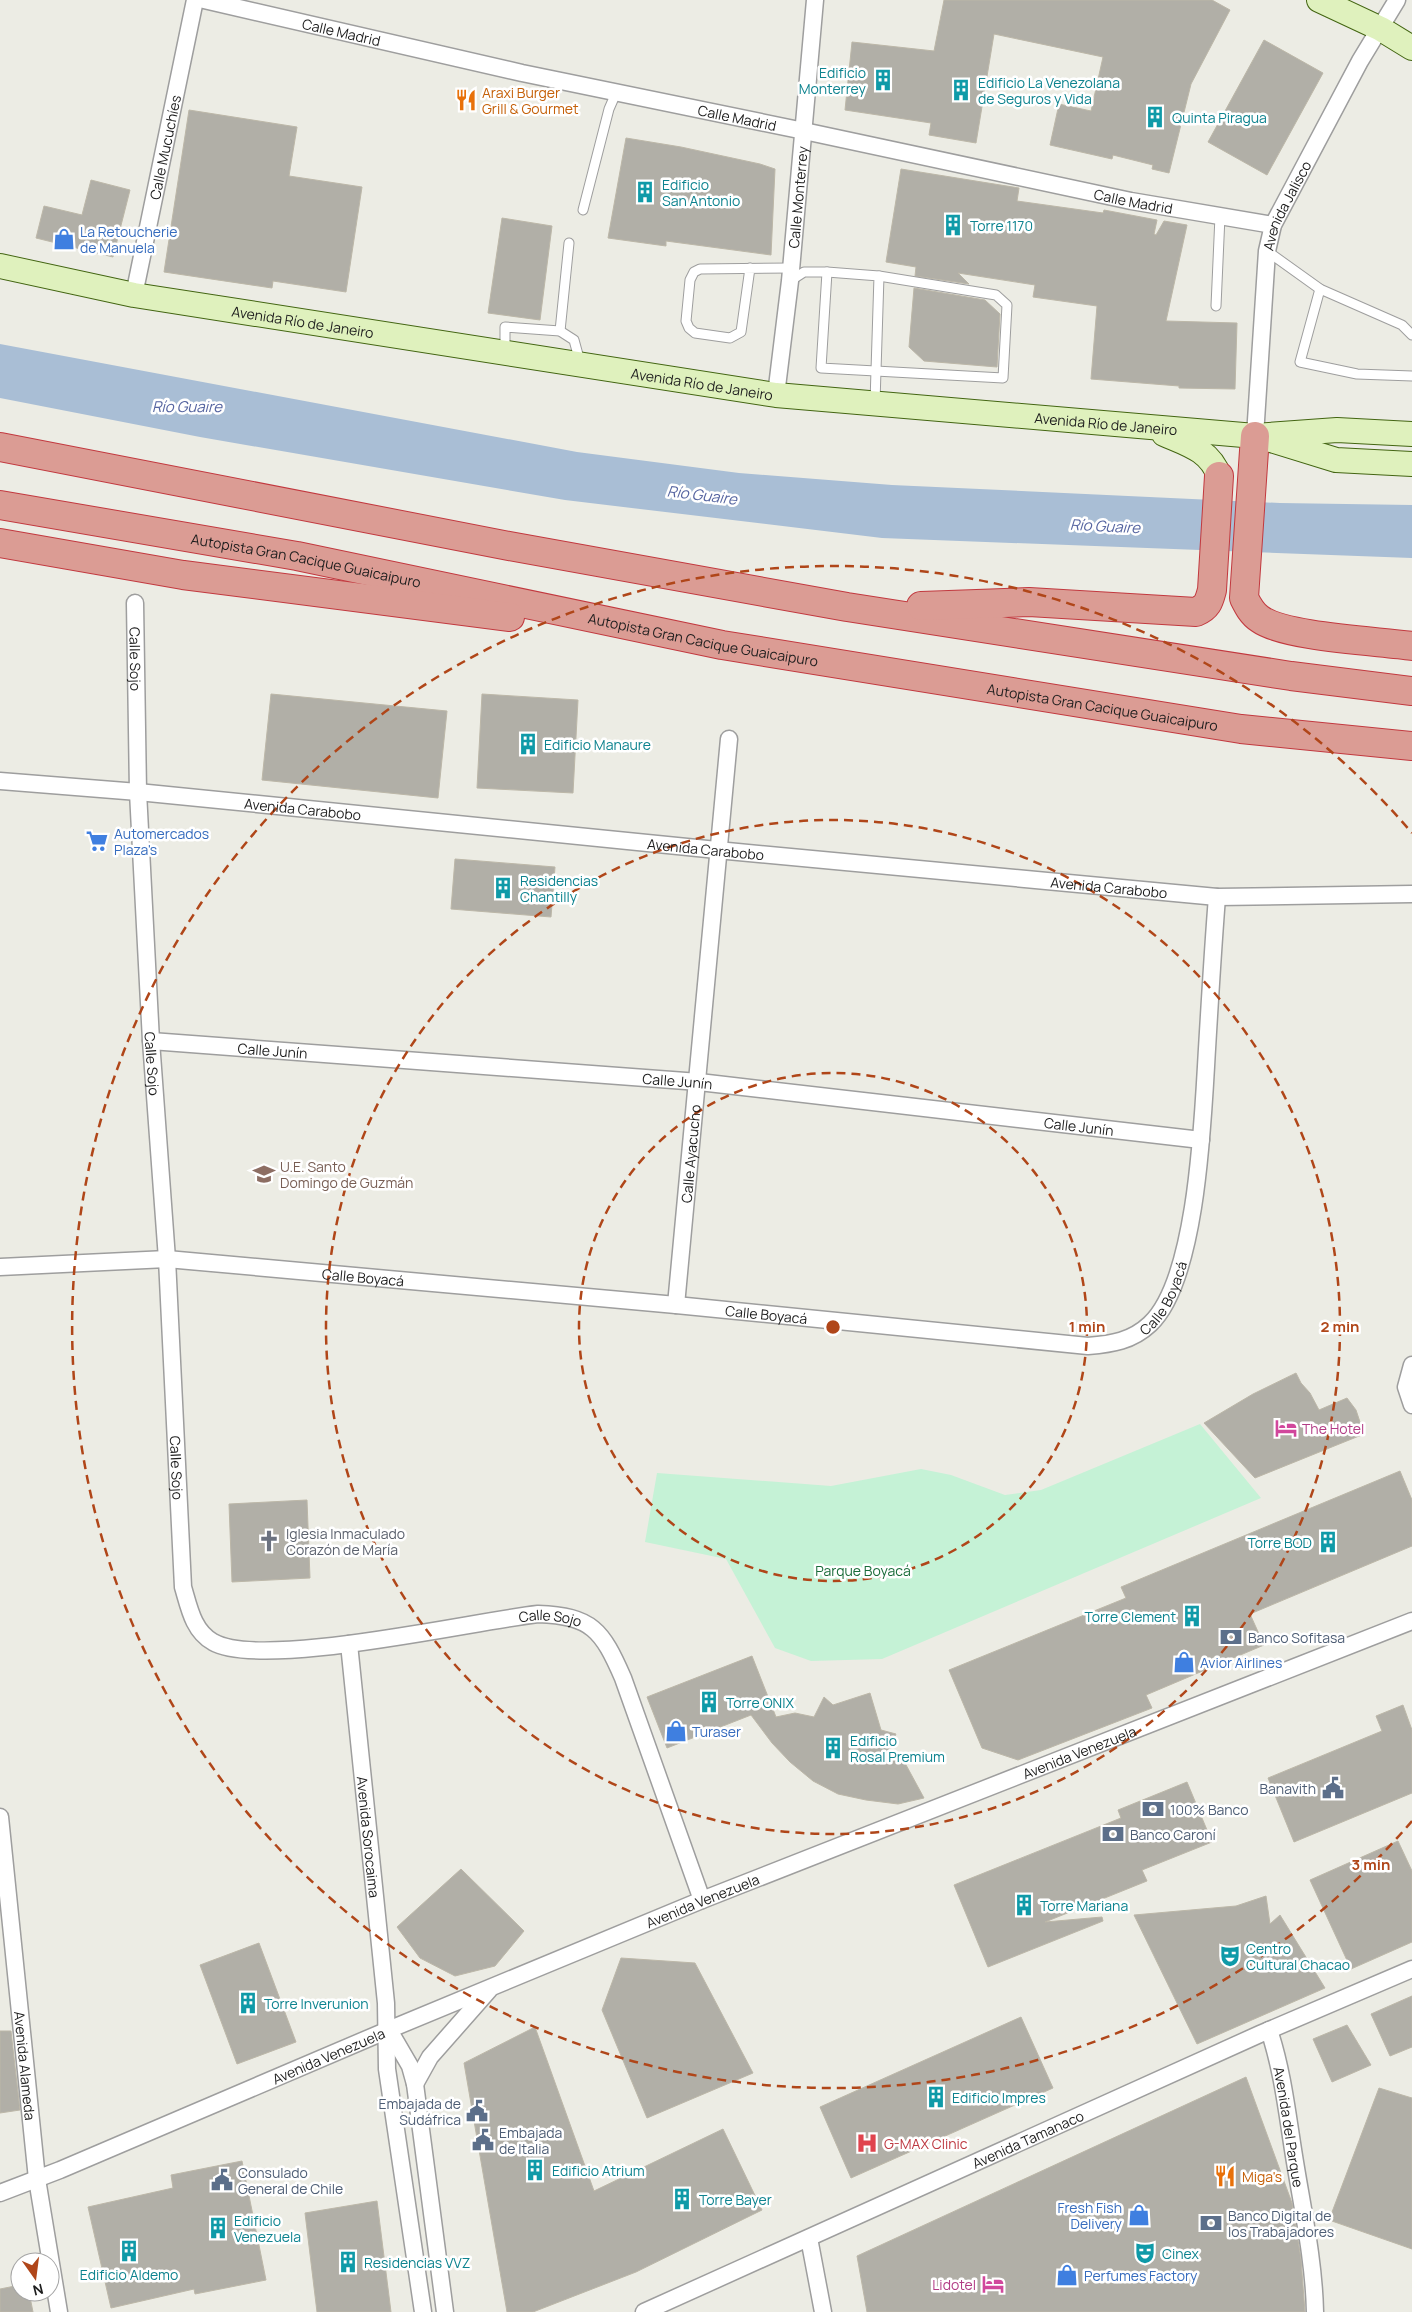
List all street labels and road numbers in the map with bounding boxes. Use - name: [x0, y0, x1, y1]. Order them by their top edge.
- street label: Calle Madrid: [300, 13, 382, 50]
- street label: Calle Mucuchíes: [144, 93, 185, 201]
- street label: Calle Madrid: [696, 100, 778, 135]
- street label: Calle Monterrey: [783, 145, 812, 249]
- street label: Avenida Jalisco: [1258, 157, 1315, 252]
- street label: Calle Madrid: [1092, 184, 1174, 217]
- street label: Avenida Río de Janeiro: [231, 301, 375, 342]
- street label: Avenida Río de Janeiro: [630, 363, 774, 404]
- street label: Avenida Río de Janeiro: [1034, 408, 1178, 439]
- street label: Autopista Gran Cacique Guaicaipuro: [190, 528, 423, 591]
- street label: Autopista Gran Cacique Guaicaipuro: [587, 608, 820, 670]
- street label: Calle Sojo: [126, 627, 146, 691]
- street label: Autopista Gran Cacique Guaicaipuro: [986, 679, 1219, 735]
- street label: Avenida Carabobo: [243, 793, 362, 824]
- street label: Avenida Carabobo: [646, 834, 765, 864]
- street label: Avenida Carabobo: [1050, 872, 1168, 902]
- street label: Calle Sojo: [141, 1031, 164, 1096]
- street label: Calle Junín: [237, 1038, 308, 1062]
- street label: Calle Junín: [642, 1068, 714, 1093]
- street label: Calle Ayacucho: [676, 1104, 704, 1204]
- street label: Calle Junín: [1043, 1112, 1115, 1139]
- street label: Calle Boyacá: [1135, 1259, 1191, 1339]
- street label: Calle Boyacá: [321, 1264, 405, 1290]
- street label: Calle Boyacá: [724, 1300, 808, 1328]
- street label: Calle Sojo: [166, 1435, 188, 1500]
- street label: Calle Sojo: [517, 1604, 585, 1631]
- street label: Avenida Venezuela: [1020, 1721, 1139, 1783]
- street label: Avenida Sorocaima: [353, 1775, 385, 1899]
- street label: Avenida Venezuela: [643, 1869, 762, 1932]
- street label: Avenida Alameda: [10, 2010, 40, 2121]
- street label: Avenida Venezuela: [269, 2023, 388, 2088]
- street label: Avenida del Parque: [1270, 2065, 1309, 2189]
- street label: Avenida Tamanaco: [969, 2105, 1087, 2172]

